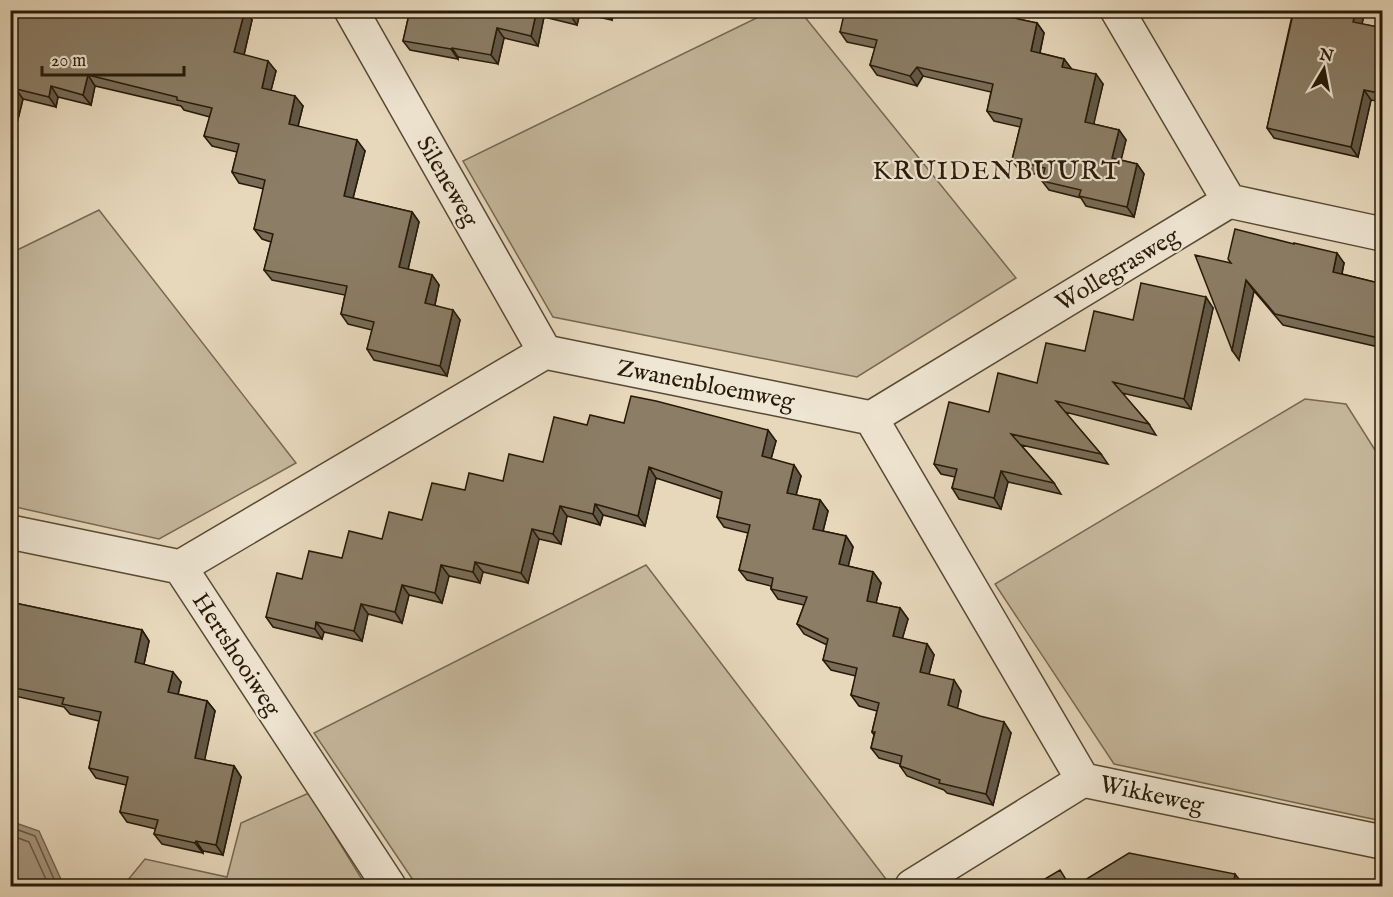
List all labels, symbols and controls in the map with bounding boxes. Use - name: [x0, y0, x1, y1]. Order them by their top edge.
- scale bar: [42, 39, 184, 77]
- north arrow: [1294, 39, 1354, 99]
- text: N: [1317, 45, 1335, 67]
- text: 20 m: [51, 50, 86, 73]
- street label: Sileneweg: [408, 131, 486, 234]
- district label: KRUIDENBUURT: [873, 155, 1121, 188]
- street label: Wollegrasweg: [1050, 221, 1186, 319]
- street label: Zwanenbloemweg: [614, 353, 798, 418]
- street label: Hertshooiweg: [184, 587, 288, 723]
- street label: Wikkeweg: [1097, 769, 1207, 822]

